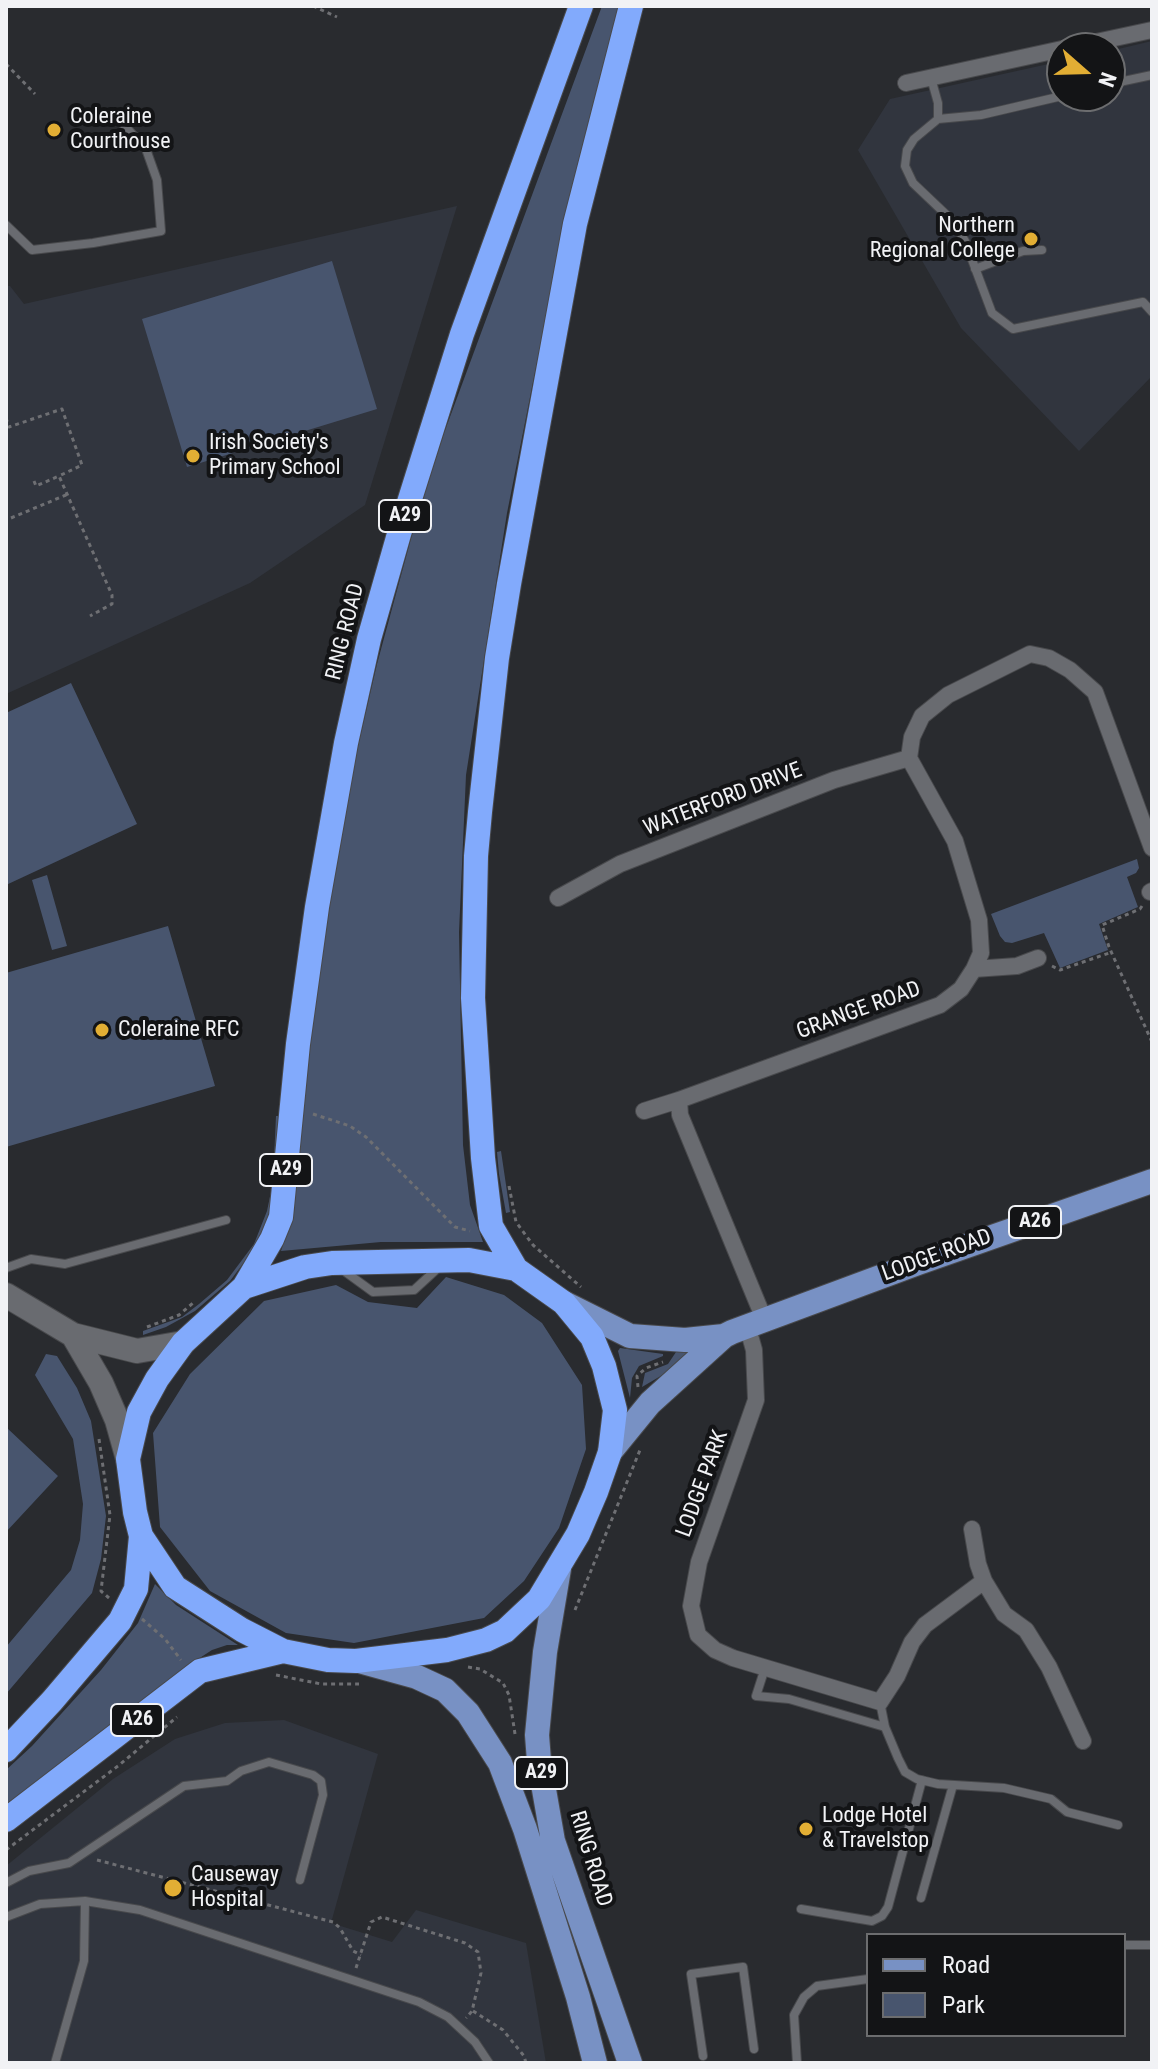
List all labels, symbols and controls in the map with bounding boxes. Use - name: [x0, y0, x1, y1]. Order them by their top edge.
- north arrow: [1046, 32, 1126, 112]
- text: N: [1093, 69, 1121, 90]
- place label: Coleraine Courthouse: [70, 104, 171, 156]
- marker: Coleraine Courthouse: [45, 121, 63, 139]
- place label: Northern Regional College: [870, 213, 1015, 264]
- marker: Northern Regional College: [1022, 230, 1040, 248]
- place label: Irish Society's Primary School: [209, 430, 340, 482]
- marker: Irish Society's Primary School: [184, 447, 202, 465]
- road number: A29: [379, 500, 431, 532]
- street label: RING ROAD: [321, 581, 371, 683]
- street label: WATERFORD DRIVE: [640, 758, 806, 842]
- street label: GRANGE ROAD: [793, 976, 925, 1046]
- place label: Coleraine RFC: [118, 1017, 239, 1043]
- marker: Coleraine RFC: [93, 1021, 111, 1039]
- road number: A29: [260, 1154, 312, 1186]
- road number: A26: [1009, 1206, 1061, 1238]
- street label: LODGE ROAD: [879, 1224, 995, 1288]
- street label: LODGE PARK: [672, 1427, 734, 1541]
- road number: A26: [111, 1704, 163, 1736]
- road number: A29: [515, 1757, 567, 1789]
- place label: Lodge Hotel & Travelstop: [822, 1803, 929, 1854]
- street label: RING ROAD: [563, 1808, 617, 1910]
- marker: Lodge Hotel & Travelstop: [797, 1820, 815, 1838]
- place label: Causeway Hospital: [191, 1862, 279, 1914]
- marker: Causeway Hospital: [162, 1877, 184, 1899]
- legend: [866, 1933, 1126, 2037]
- text: Road: [942, 1951, 990, 1979]
- text: Park: [942, 1991, 985, 2019]

